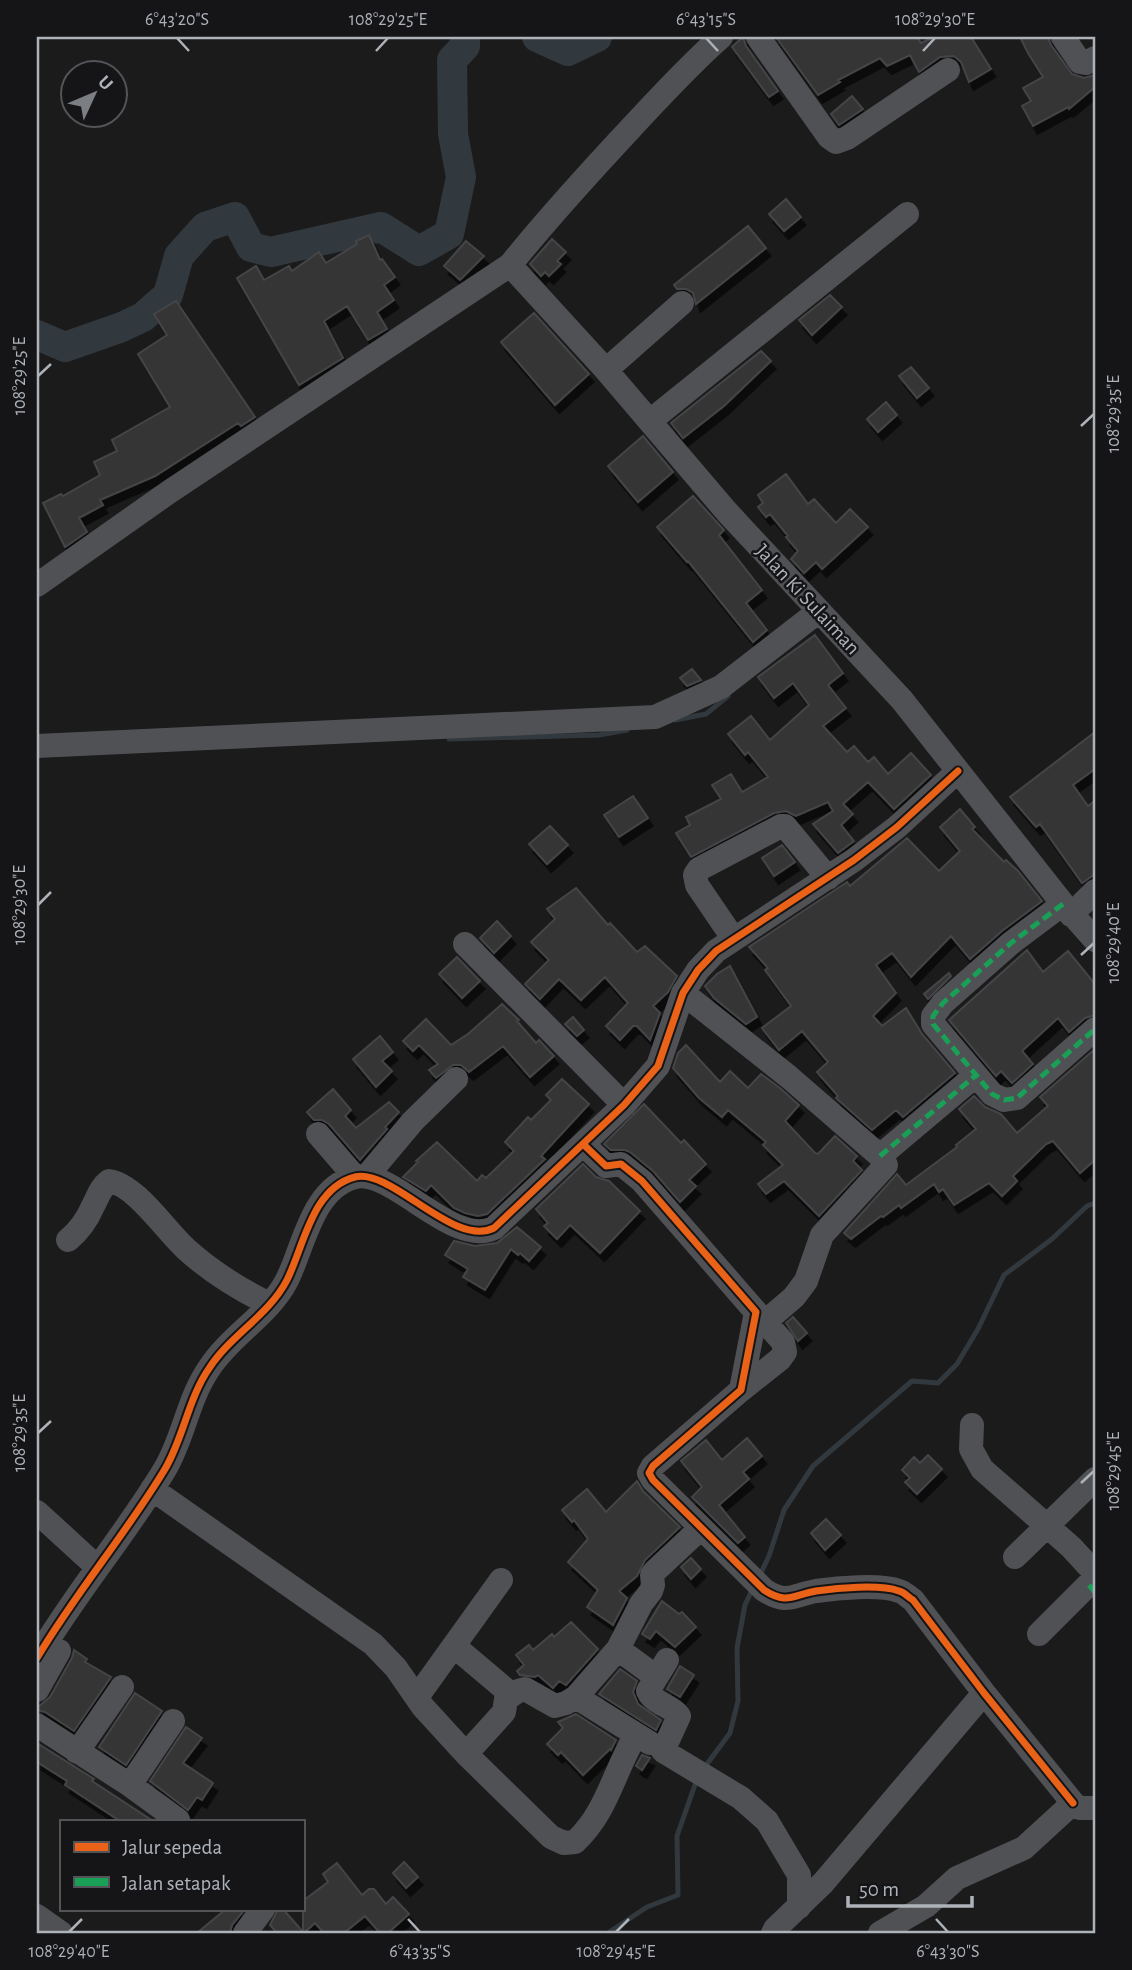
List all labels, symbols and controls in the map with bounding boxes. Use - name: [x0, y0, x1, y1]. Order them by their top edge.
- text: 6°43'20"S: [145, 11, 209, 29]
- text: 108°29'25"E: [349, 11, 428, 29]
- text: 6°43'15"S: [676, 11, 736, 29]
- text: 108°29'30"E: [895, 11, 975, 29]
- north arrow: [60, 60, 130, 130]
- text: U: [94, 72, 116, 94]
- text: 108°29'25"E: [11, 336, 29, 415]
- text: 108°29'35"E: [1105, 375, 1123, 453]
- street label: Jalan Ki Sulaiman: [751, 540, 864, 659]
- text: 108°29'30"E: [11, 865, 29, 945]
- text: 108°29'40"E: [1105, 902, 1123, 984]
- text: 108°29'35"E: [11, 1394, 29, 1472]
- text: 108°29'45"E: [1105, 1431, 1123, 1511]
- legend: [60, 1820, 304, 1910]
- text: Jalur sepeda: [122, 1837, 222, 1858]
- scale bar: [848, 1865, 973, 1909]
- text: Jalan setapak: [122, 1873, 231, 1894]
- text: 50 m: [859, 1879, 899, 1900]
- text: 108°29'40"E: [28, 1943, 110, 1961]
- text: 6°43'35"S: [389, 1943, 451, 1961]
- text: 108°29'45"E: [576, 1943, 656, 1961]
- text: 6°43'30"S: [916, 1943, 980, 1961]

